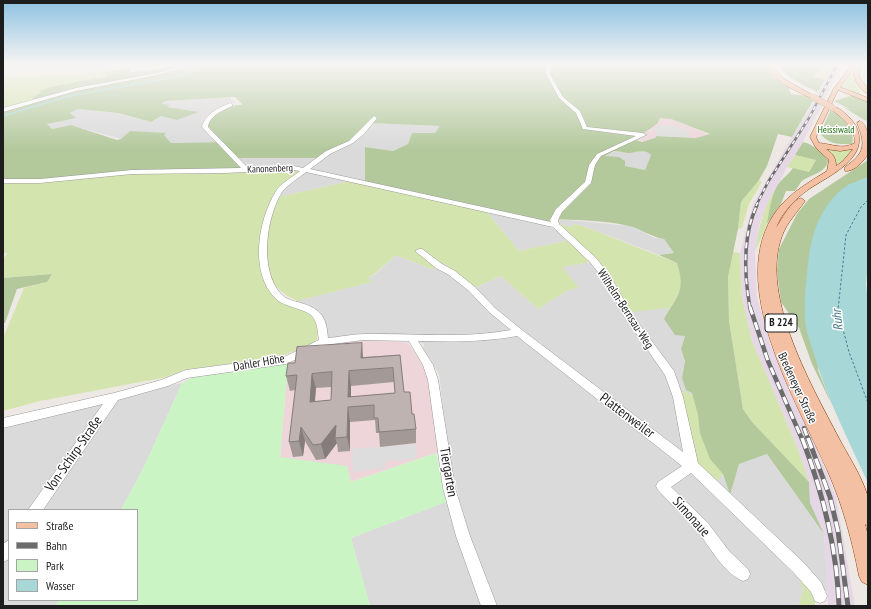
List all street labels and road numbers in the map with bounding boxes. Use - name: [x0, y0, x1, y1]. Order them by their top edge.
- street label: Kanonenberg: [247, 162, 293, 176]
- street label: Wilhelm-Bernsau-Weg: [594, 266, 656, 352]
- road number: B 224: [765, 314, 797, 332]
- street label: Bredeneyer Straße: [774, 350, 820, 426]
- street label: Dahler Höhe: [232, 351, 286, 375]
- street label: Plattenweiler: [596, 390, 658, 442]
- street label: Von-Schirp-Straße: [42, 413, 106, 495]
- street label: Tiergarten: [435, 446, 461, 498]
- street label: Simonaue: [669, 494, 713, 540]

